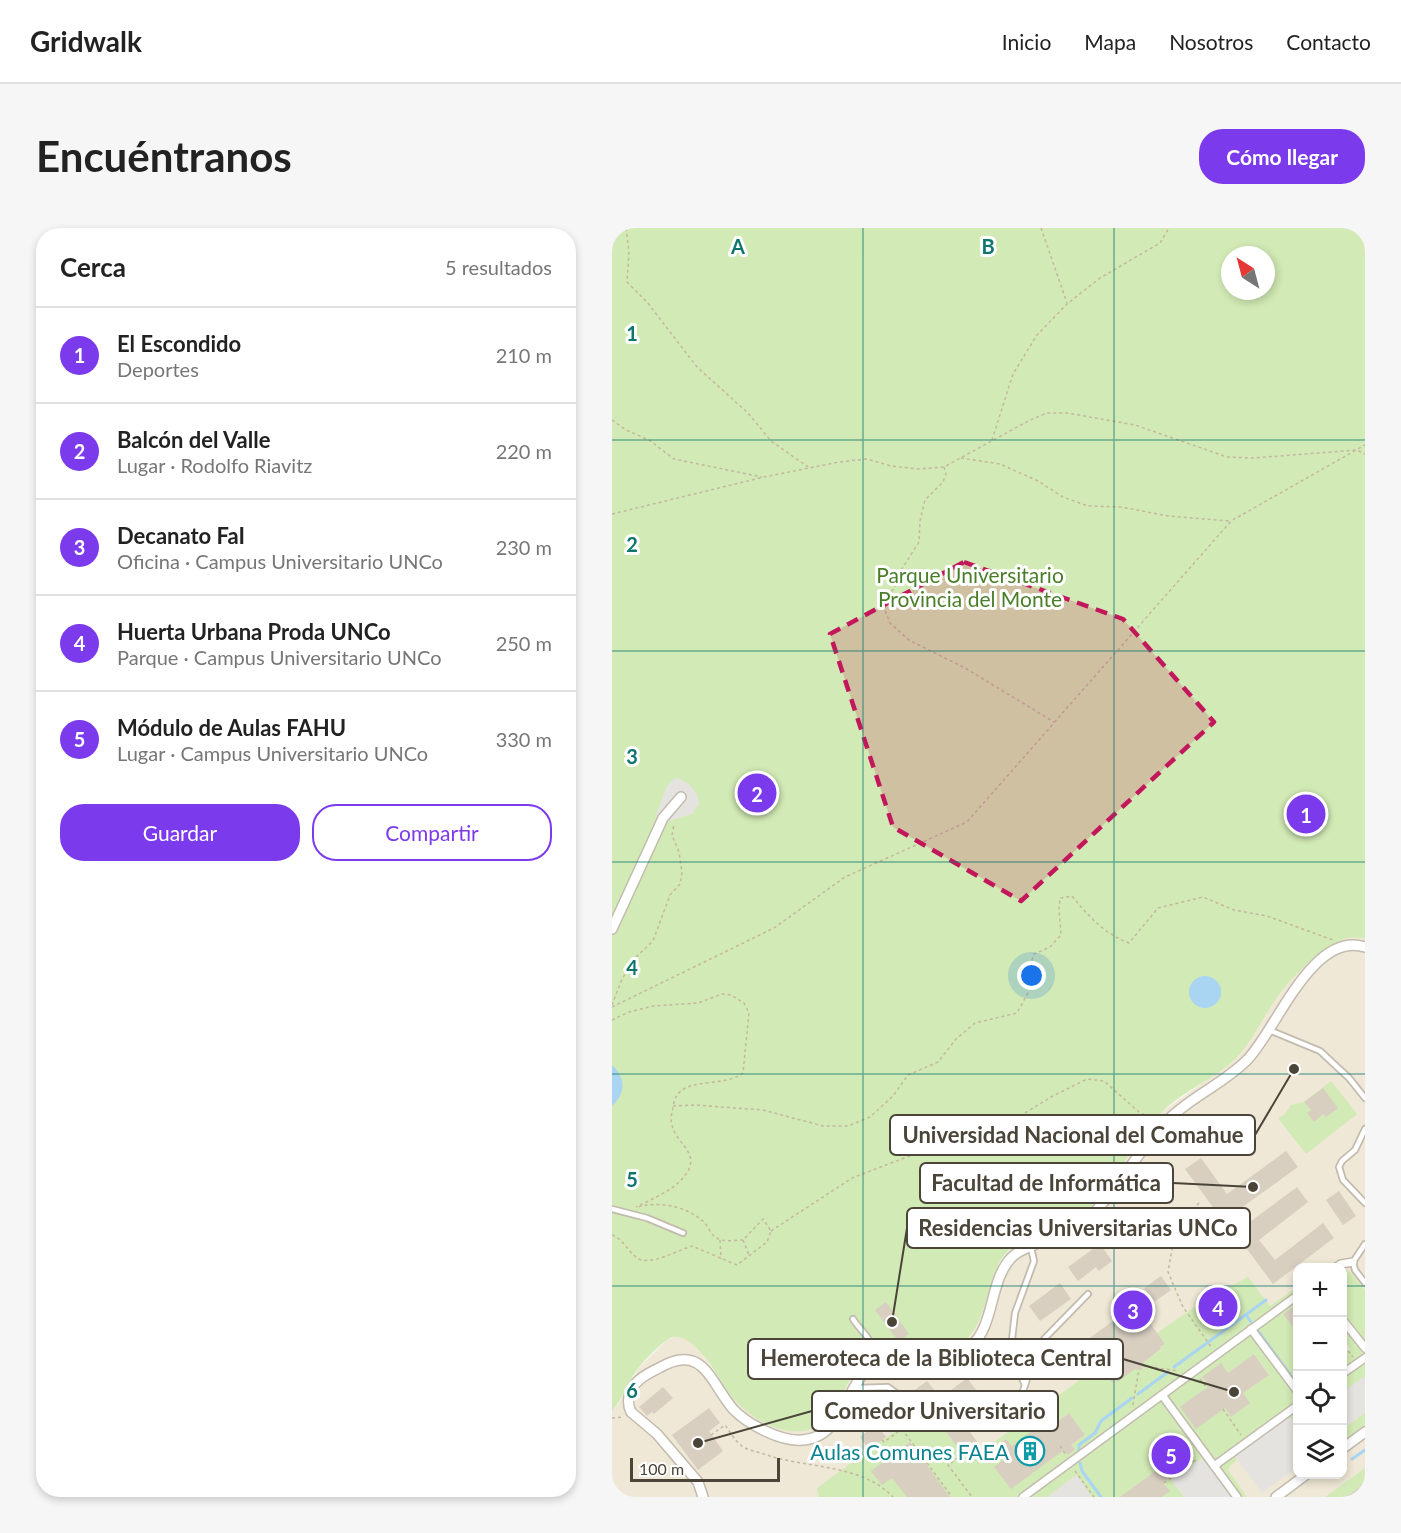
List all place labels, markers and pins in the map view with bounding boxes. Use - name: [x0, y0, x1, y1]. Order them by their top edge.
- pin: 2: [738, 770, 776, 816]
- pin: 1: [1286, 792, 1326, 836]
- callout: Universidad Nacional del Comahue: [890, 1115, 1255, 1155]
- callout: Facultad de Informática: [920, 1163, 1173, 1203]
- callout: Residencias Universitarias UNCo: [907, 1208, 1250, 1248]
- pin: 4: [1198, 1284, 1238, 1330]
- pin: 3: [1114, 1288, 1152, 1332]
- callout: Hemeroteca de la Biblioteca Central: [748, 1339, 1123, 1379]
- callout: Comedor Universitario: [812, 1391, 1058, 1431]
- pin: 5: [1152, 1432, 1190, 1478]
- building icon: Aulas Comunes FAEA: [1014, 1435, 1046, 1467]
- place label: Aulas Comunes FAEA: [810, 1439, 1010, 1464]

